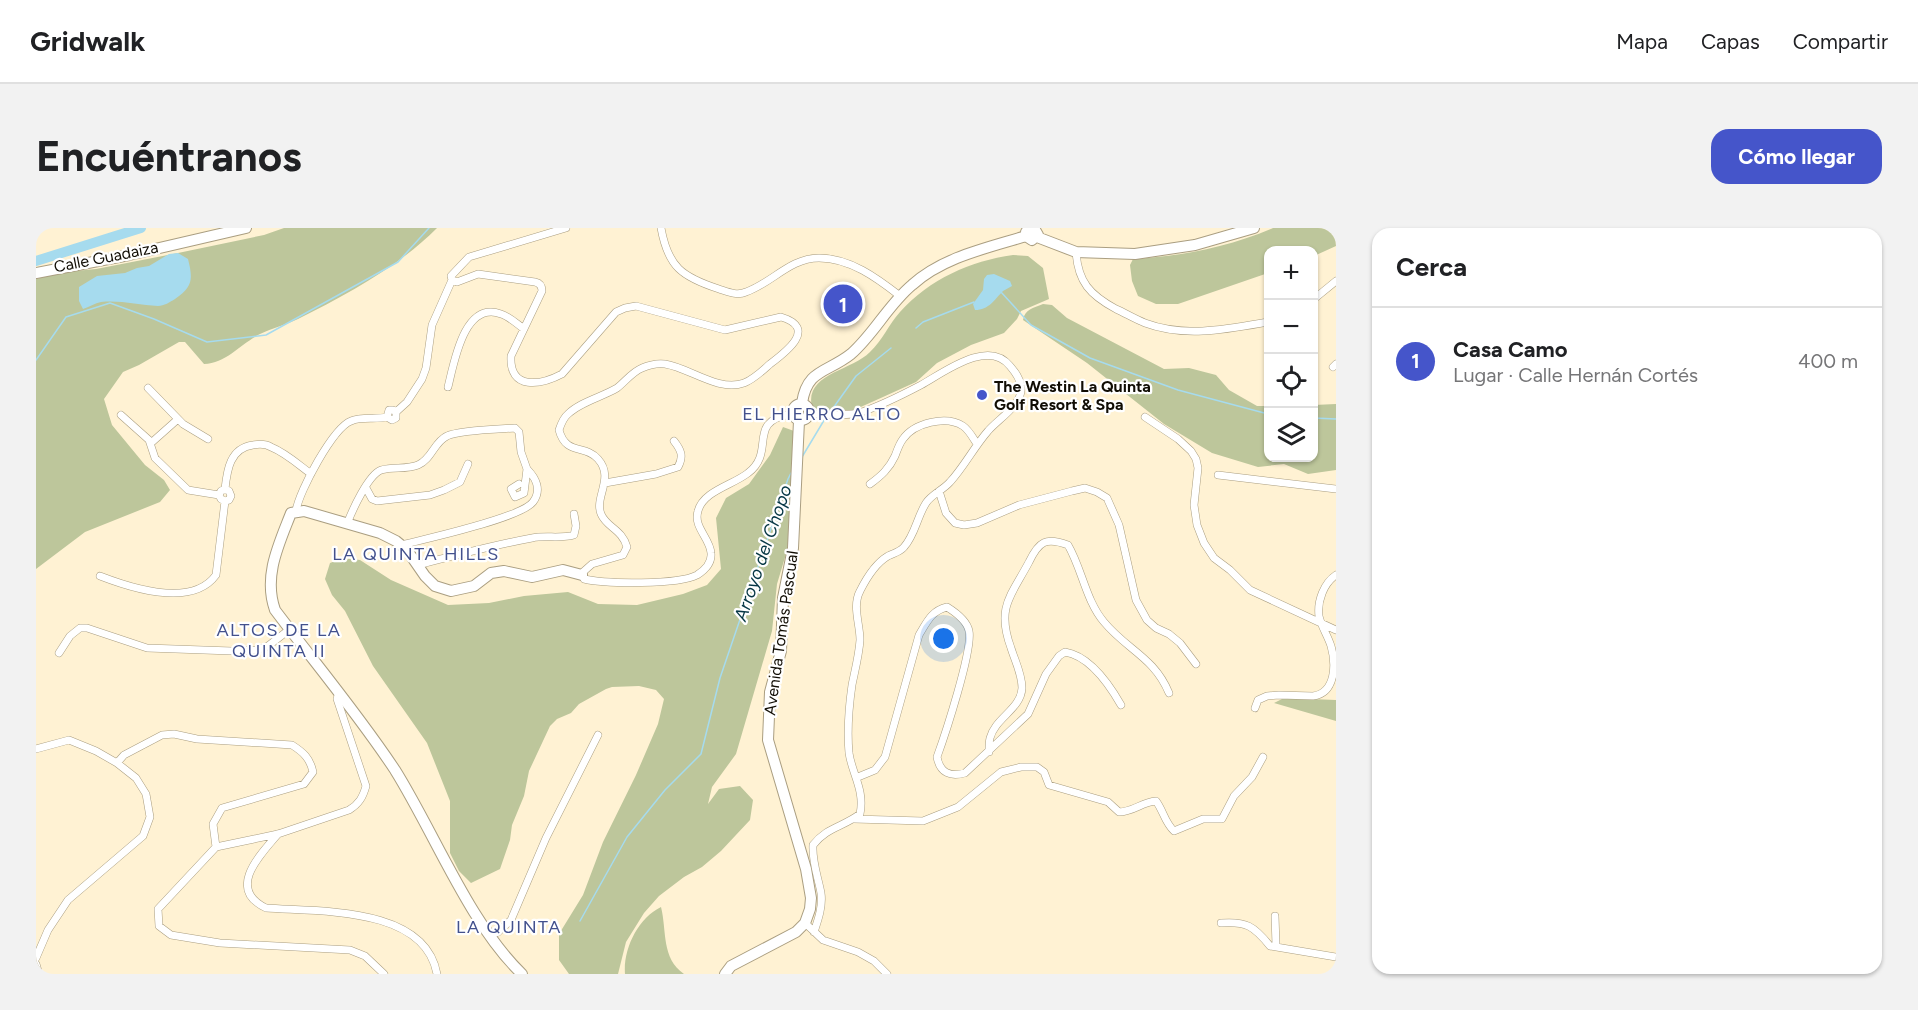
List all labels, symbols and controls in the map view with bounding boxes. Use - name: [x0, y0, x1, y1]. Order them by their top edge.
- text: Gridwalk: [30, 24, 145, 58]
- text: Mapa: [1616, 29, 1668, 54]
- text: Capas: [1701, 29, 1760, 54]
- text: Compartir: [1793, 29, 1888, 54]
- button: Cómo llegar: [1711, 129, 1882, 184]
- text: Encuéntranos: [36, 131, 302, 182]
- street label: Calle Guadaiza: [52, 238, 160, 276]
- map controls: [1264, 246, 1318, 462]
- button: +: [1264, 246, 1318, 300]
- text: Cerca: [1396, 251, 1467, 283]
- pin: 1: [824, 282, 862, 326]
- button: −: [1264, 300, 1318, 354]
- text: Casa Camo: [1453, 336, 1568, 363]
- text: 1: [1411, 349, 1420, 373]
- text: 400 m: [1798, 349, 1858, 373]
- button: locate: [1264, 354, 1318, 408]
- text: Lugar · Calle Hernán Cortés: [1453, 363, 1698, 387]
- place label: The Westin La Quinta Golf Resort & Spa: [994, 377, 1151, 414]
- marker: The Westin La Quinta Golf Resort & Spa: [975, 388, 989, 402]
- district label: EL HIERRO ALTO: [742, 403, 902, 425]
- button: layers: [1264, 408, 1318, 462]
- water label: Arroyo del Chopo: [729, 482, 797, 625]
- district label: LA QUINTA HILLS: [332, 543, 500, 565]
- street label: Avenida Tomás Pascual: [760, 550, 802, 716]
- district label: ALTOS DE LA QUINTA II: [216, 619, 342, 662]
- your location: [929, 624, 958, 653]
- district label: LA QUINTA: [456, 916, 562, 938]

